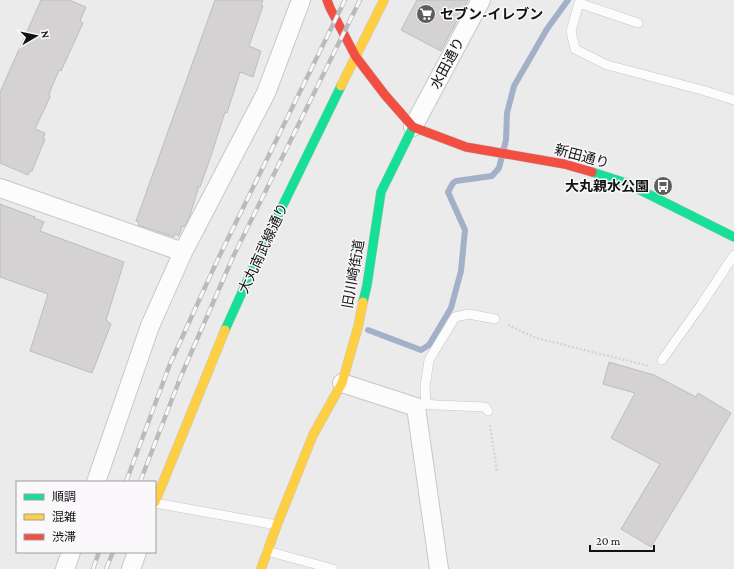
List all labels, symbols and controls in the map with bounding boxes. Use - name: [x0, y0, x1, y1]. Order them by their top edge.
- supermarket icon: セブン-イレブン: [415, 3, 437, 25]
- place label: セブン-イレブン: [440, 6, 543, 22]
- north arrow: [16, 16, 56, 56]
- text: N: [39, 30, 52, 40]
- street label: 水田通り: [427, 35, 467, 91]
- street label: 新田通り: [553, 141, 611, 171]
- bus stop icon: 大丸親水公園: [652, 175, 674, 197]
- place label: 大丸親水公園: [565, 178, 649, 194]
- street label: 大丸南武線通り: [235, 200, 291, 296]
- street label: 旧川崎街道: [339, 238, 367, 310]
- legend: [16, 481, 156, 553]
- text: 順調: [52, 490, 76, 504]
- text: 混雑: [52, 510, 76, 524]
- scale bar: [590, 527, 654, 553]
- text: 渋滞: [52, 530, 76, 544]
- text: 20 m: [596, 534, 621, 548]

